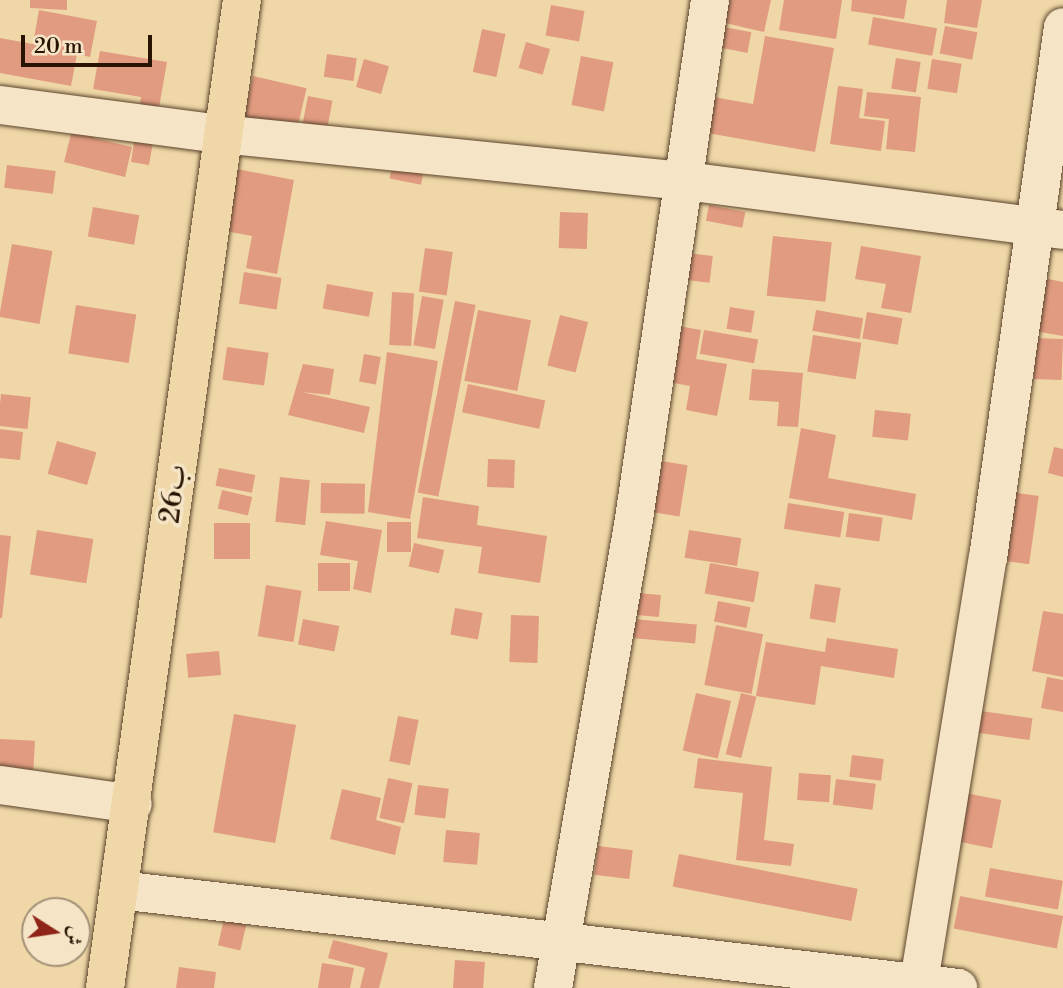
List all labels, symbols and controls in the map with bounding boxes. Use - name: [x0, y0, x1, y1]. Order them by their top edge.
- scale bar: [24, 21, 156, 65]
- text: 20 m: [34, 34, 83, 60]
- street label: 26ب: [154, 463, 194, 525]
- north arrow: [21, 897, 91, 967]
- text: ش: [61, 924, 88, 948]

